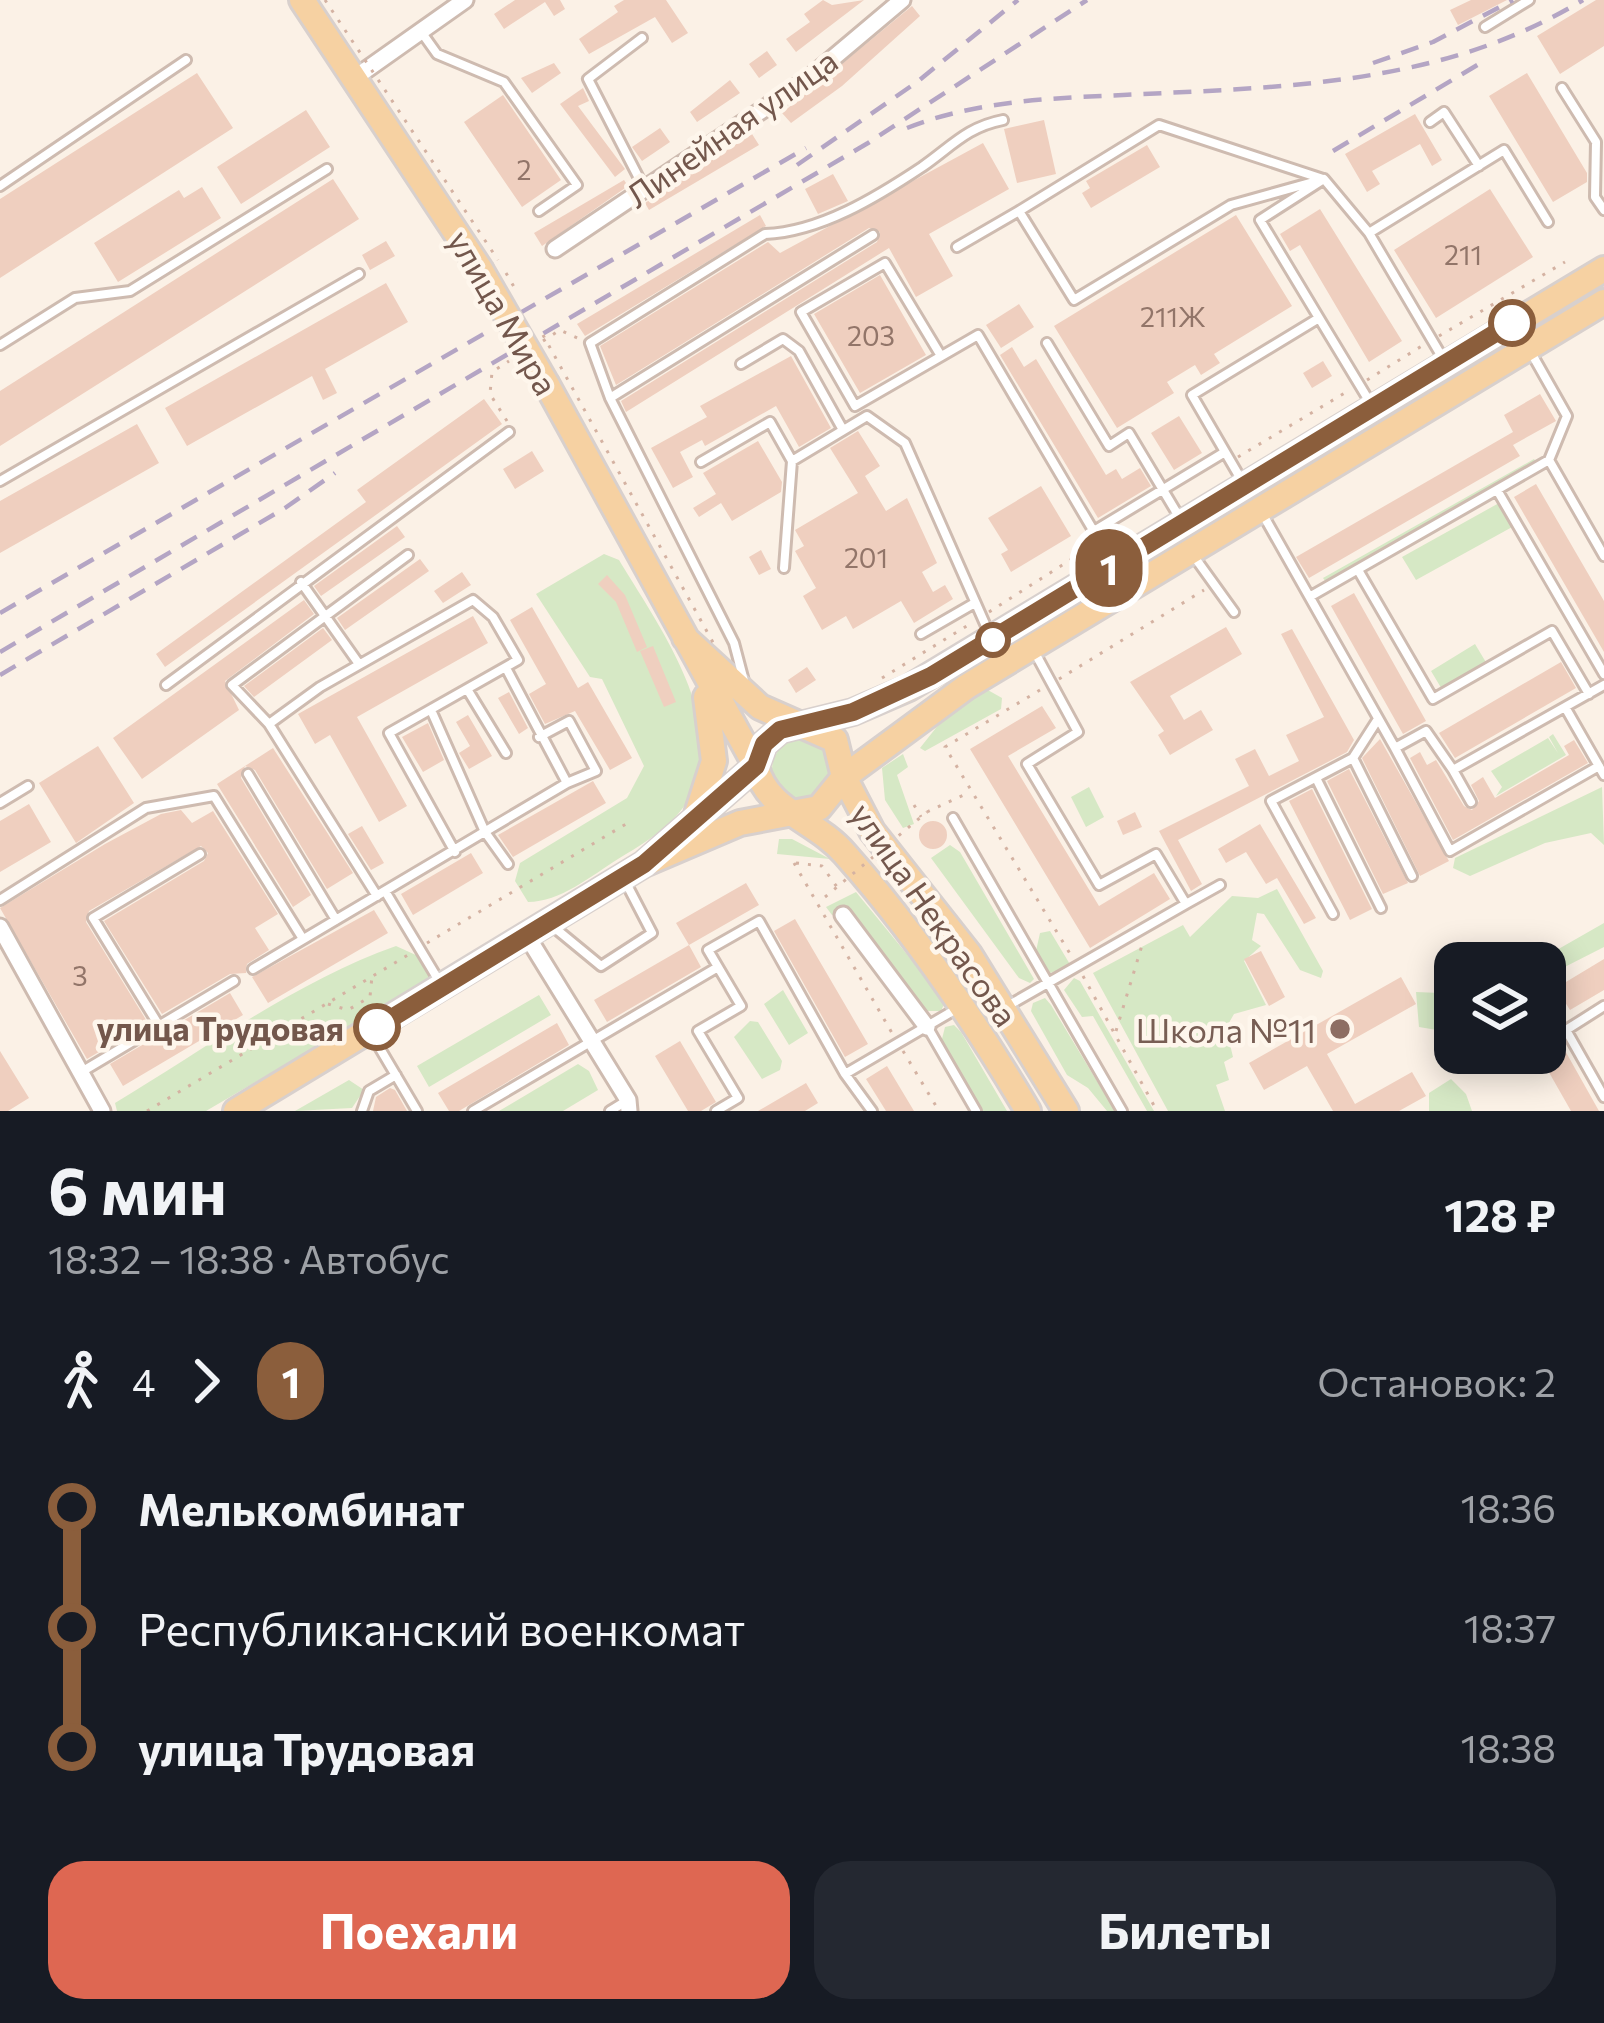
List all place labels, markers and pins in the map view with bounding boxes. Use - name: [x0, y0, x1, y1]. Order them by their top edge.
- unlabelled marker: [1490, 301, 1534, 345]
- unlabelled marker: [977, 624, 1009, 656]
- marker: улица Трудовая: [355, 1005, 399, 1049]
- place label: улица Трудовая: [97, 1007, 344, 1048]
- place label: Школа №11: [1136, 1009, 1316, 1050]
- marker: Школа №11: [1327, 1016, 1353, 1042]

